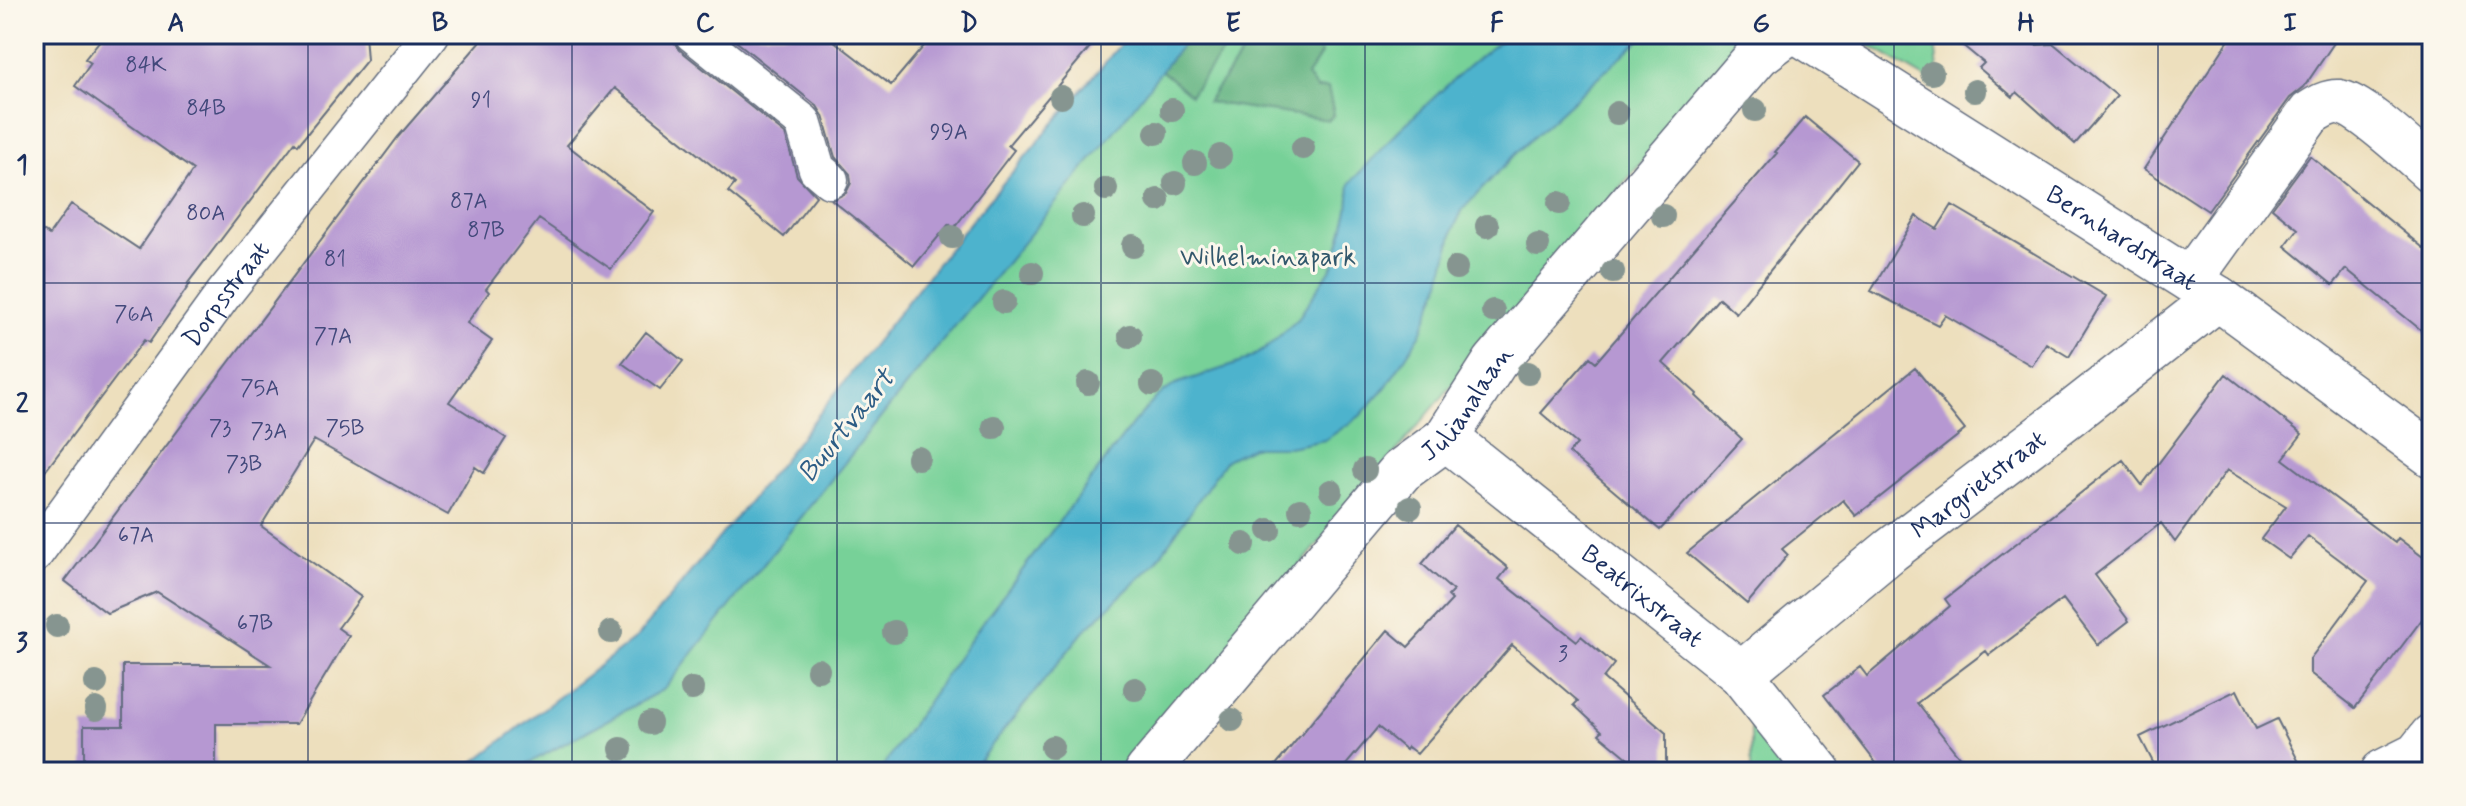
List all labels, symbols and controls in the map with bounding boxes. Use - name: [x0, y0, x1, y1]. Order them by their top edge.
- text: A: [167, 7, 185, 41]
- text: B: [432, 7, 448, 41]
- text: C: [696, 7, 715, 41]
- text: D: [960, 7, 978, 41]
- text: E: [1225, 7, 1241, 41]
- text: F: [1490, 7, 1504, 41]
- text: G: [1752, 7, 1770, 41]
- text: H: [2018, 7, 2035, 41]
- text: I: [2283, 7, 2297, 41]
- house number: 84K: [125, 52, 167, 80]
- house number: 91: [471, 87, 491, 115]
- house number: 84B: [186, 95, 226, 123]
- house number: 99A: [930, 119, 968, 147]
- text: 1: [16, 149, 28, 183]
- street label: Bernhardstraat: [2039, 178, 2203, 300]
- house number: 87A: [450, 188, 488, 216]
- house number: 80A: [186, 200, 226, 228]
- house number: 87B: [467, 217, 505, 245]
- street label: Dorpsstraat: [176, 235, 278, 355]
- park label: Wilhelminapark: [1180, 241, 1356, 275]
- house number: 81: [324, 246, 346, 274]
- house number: 76A: [114, 301, 154, 329]
- house number: 77A: [314, 323, 352, 351]
- street label: Julianalaan: [1414, 338, 1521, 470]
- water label: Buurtvaart: [790, 360, 906, 491]
- house number: 75A: [240, 375, 280, 403]
- text: 2: [16, 388, 29, 422]
- house number: 73: [209, 415, 231, 443]
- house number: 75B: [325, 415, 365, 443]
- house number: 73A: [250, 418, 288, 446]
- street label: Margrietstraat: [1905, 423, 2054, 548]
- house number: 73B: [226, 451, 262, 479]
- house number: 67A: [118, 522, 154, 550]
- street label: Beatrixstraat: [1573, 538, 1710, 656]
- house number: 67B: [237, 610, 273, 638]
- text: 3: [16, 627, 28, 661]
- house number: 3: [1558, 641, 1568, 669]

